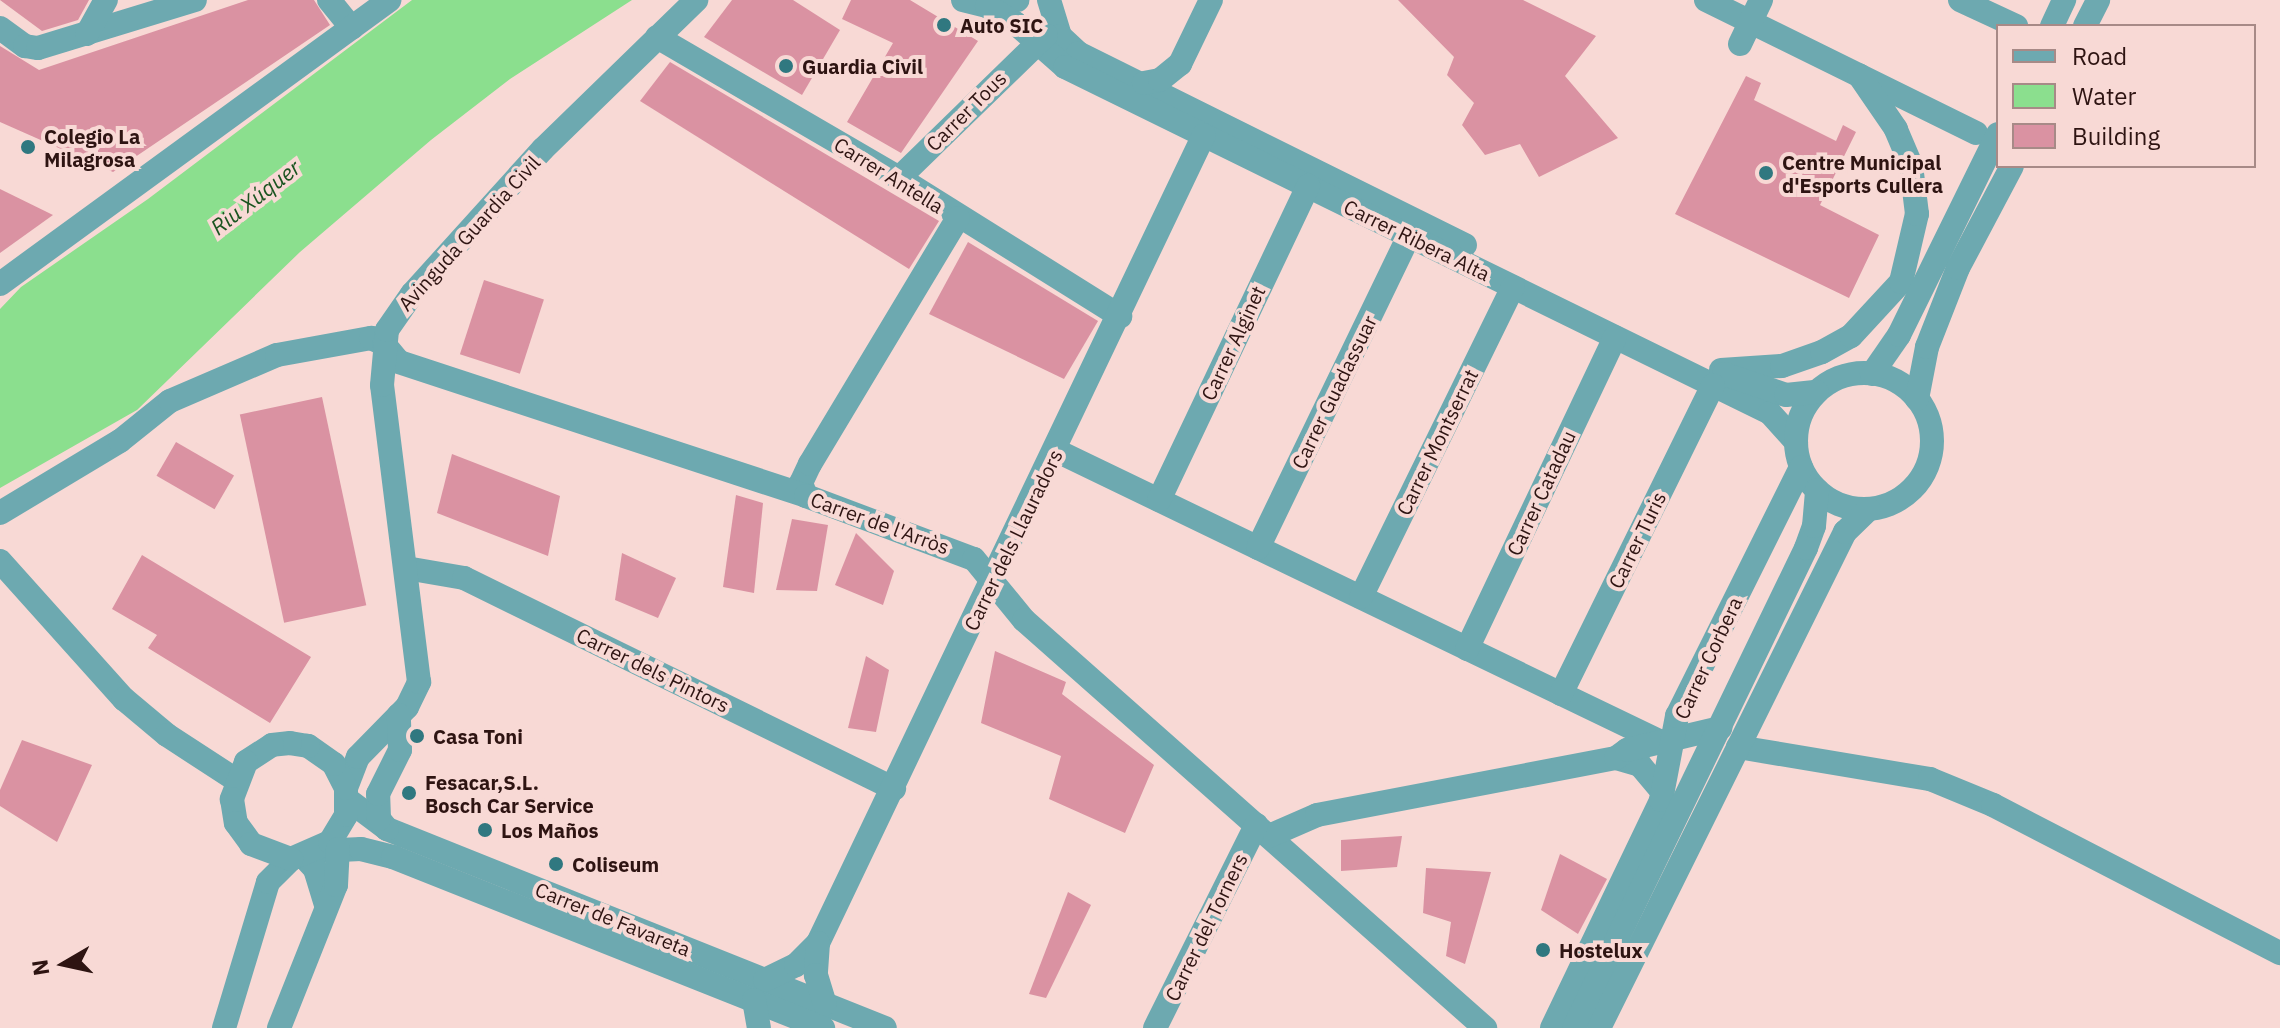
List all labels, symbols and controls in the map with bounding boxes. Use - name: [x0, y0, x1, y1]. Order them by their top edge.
- place label: Auto SIC: [960, 13, 1043, 37]
- marker: Auto SIC: [935, 16, 953, 34]
- legend: [1996, 24, 2256, 168]
- text: Road: [2072, 40, 2127, 72]
- place label: Guardia Civil: [802, 54, 923, 78]
- marker: Guardia Civil: [777, 57, 795, 75]
- street label: Carrer Tous: [921, 66, 1011, 156]
- text: Water: [2072, 80, 2136, 112]
- text: Building: [2072, 120, 2160, 152]
- place label: Colegio La Milagrosa: [44, 124, 140, 171]
- street label: Carrer Antella: [830, 132, 948, 218]
- marker: Colegio La Milagrosa: [19, 138, 37, 156]
- place label: Centre Municipal d'Esports Cullera: [1782, 150, 1943, 197]
- street label: Avinguda Guardia Civil: [393, 151, 545, 315]
- water label: Riu Xúquer: [205, 154, 305, 240]
- marker: Centre Municipal d'Esports Cullera: [1757, 164, 1775, 182]
- street label: Carrer Ribera Alta: [1340, 194, 1494, 286]
- street label: Carrer Alginet: [1196, 282, 1270, 404]
- street label: Carrer Guadassuar: [1286, 311, 1382, 473]
- street label: Carrer Montserrat: [1391, 365, 1483, 519]
- street label: Carrer Catadau: [1502, 427, 1580, 559]
- street label: Carrer dels Llauradors: [959, 446, 1067, 634]
- street label: Carrer de l'Arròs: [807, 487, 953, 559]
- street label: Carrer Turis: [1603, 488, 1671, 592]
- street label: Carrer Corbera: [1669, 593, 1747, 723]
- street label: Carrer dels Pintors: [573, 623, 733, 717]
- place label: Casa Toni: [433, 724, 523, 748]
- marker: Casa Toni: [408, 727, 426, 745]
- place label: Fesacar,S.L. Bosch Car Service: [425, 770, 594, 817]
- marker: Fesacar,S.L. Bosch Car Service: [400, 784, 418, 802]
- place label: Los Maños: [501, 818, 599, 842]
- marker: Los Maños: [476, 821, 494, 839]
- street label: Carrer del Torners: [1160, 849, 1252, 1005]
- place label: Coliseum: [572, 852, 659, 876]
- marker: Coliseum: [547, 855, 565, 873]
- street label: Carrer de Favareta: [532, 877, 694, 961]
- north arrow: [24, 924, 104, 1004]
- place label: Hostelux: [1559, 938, 1643, 962]
- marker: Hostelux: [1534, 941, 1552, 959]
- text: N: [24, 958, 55, 978]

